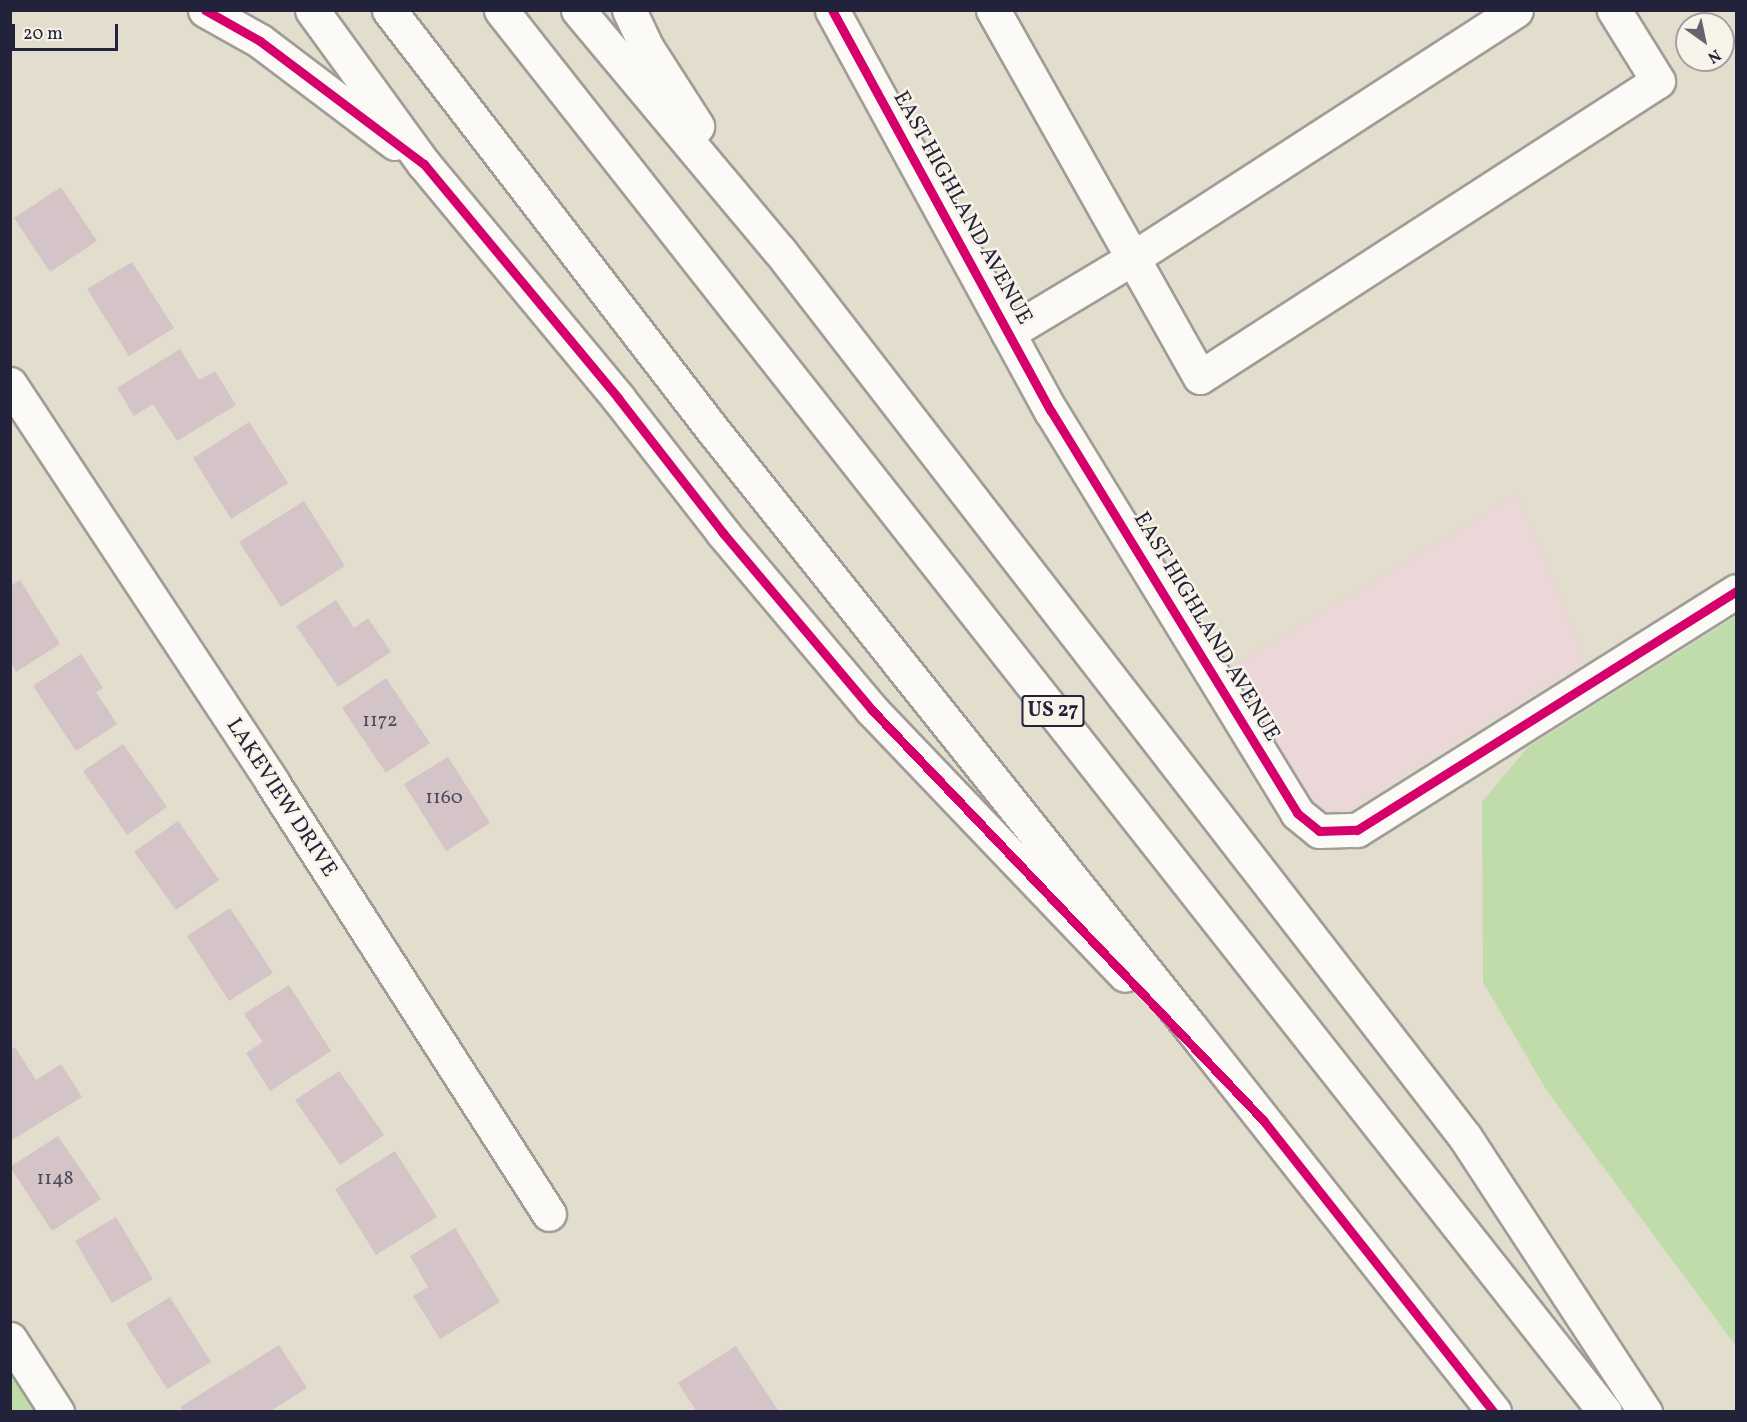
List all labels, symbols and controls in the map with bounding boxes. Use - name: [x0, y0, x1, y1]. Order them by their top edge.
- scale bar: [15, 12, 122, 50]
- north arrow: [1675, 12, 1735, 72]
- text: 20 m: [23, 22, 63, 47]
- text: N: [1703, 43, 1725, 68]
- street label: EAST HIGHLAND AVENUE: [887, 86, 1037, 330]
- street label: EAST HIGHLAND AVENUE: [1127, 507, 1285, 747]
- road number: US 27: [1020, 693, 1086, 729]
- house number: 1172: [362, 709, 398, 733]
- street label: LAKEVIEW DRIVE: [220, 713, 342, 883]
- house number: 1160: [425, 786, 463, 810]
- house number: 1148: [36, 1167, 74, 1191]

